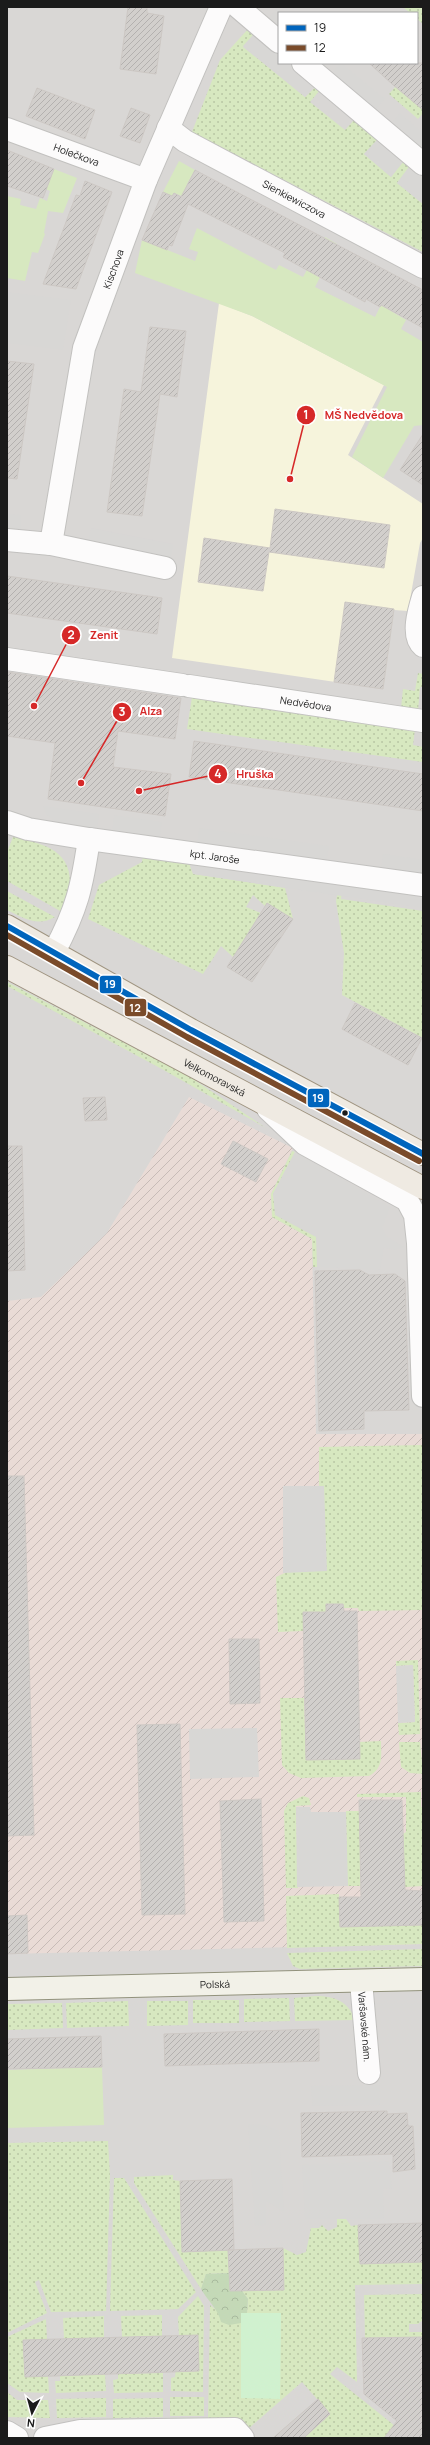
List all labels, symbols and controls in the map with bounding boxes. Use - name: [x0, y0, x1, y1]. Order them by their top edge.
- legend: [278, 12, 418, 64]
- text: 19: [314, 19, 326, 36]
- text: 12: [314, 39, 326, 56]
- street label: Holečkova: [52, 140, 101, 169]
- street label: Sienkiewiczova: [260, 176, 328, 221]
- street label: Kischova: [99, 247, 127, 291]
- callout: MŠ Nedvědova: [296, 404, 411, 427]
- text: 1: [303, 406, 309, 423]
- text: MŠ Nedvědova: [325, 407, 403, 422]
- callout: Zenit: [61, 624, 126, 647]
- text: 2: [67, 626, 75, 643]
- text: Zenit: [90, 627, 118, 642]
- street label: Nedvědova: [279, 693, 332, 714]
- callout: Alza: [112, 700, 170, 723]
- text: 3: [119, 703, 126, 720]
- text: Alza: [140, 703, 162, 718]
- callout: Hruška: [208, 763, 282, 786]
- text: 4: [214, 765, 222, 782]
- text: Hruška: [236, 766, 274, 781]
- street label: kpt. Jaroše: [189, 846, 241, 867]
- line badge: 19: [99, 975, 122, 994]
- text: 19: [104, 976, 116, 991]
- line badge: 12: [124, 998, 147, 1017]
- text: 12: [129, 1000, 141, 1015]
- street label: Velkomoravská: [181, 1055, 248, 1099]
- line badge: 19: [307, 1088, 330, 1108]
- text: 19: [312, 1090, 324, 1105]
- unlabelled marker: [340, 1108, 350, 1118]
- street label: Polská: [200, 1977, 230, 1991]
- street label: Varšavské nám.: [355, 1991, 375, 2063]
- north arrow: [12, 2393, 52, 2433]
- text: N: [26, 2416, 36, 2431]

